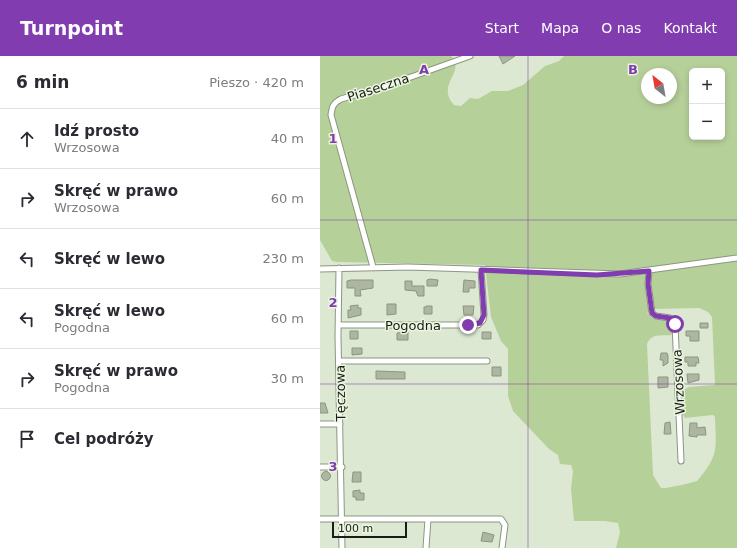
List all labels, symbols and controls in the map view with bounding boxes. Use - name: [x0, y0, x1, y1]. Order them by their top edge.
- text: Turnpoint: [20, 17, 123, 39]
- text: Start: [485, 20, 519, 36]
- text: Mapa: [541, 20, 579, 36]
- text: O nas: [601, 20, 641, 36]
- text: Kontakt: [663, 20, 717, 36]
- text: A: [419, 62, 429, 77]
- text: B: [628, 62, 638, 77]
- north arrow: [641, 68, 677, 104]
- map controls: [689, 68, 725, 140]
- button: +: [689, 68, 725, 104]
- street label: Piaseczna: [345, 70, 411, 105]
- text: 6 min: [16, 72, 69, 92]
- text: Pieszo · 420 m: [209, 75, 304, 90]
- button: −: [689, 104, 725, 140]
- text: Idź prosto: [54, 122, 139, 140]
- icon: ahead: [16, 128, 38, 150]
- text: 40 m: [271, 131, 304, 146]
- text: 1: [328, 131, 338, 146]
- text: Wrzosowa: [54, 140, 120, 155]
- text: Skręć w prawo: [54, 182, 178, 200]
- icon: right: [16, 188, 38, 210]
- text: 60 m: [271, 191, 304, 206]
- text: Wrzosowa: [54, 200, 120, 215]
- icon: left: [16, 248, 38, 270]
- text: Skręć w lewo: [54, 250, 165, 268]
- text: 230 m: [262, 251, 304, 266]
- text: 2: [328, 295, 338, 310]
- text: Skręć w lewo: [54, 302, 165, 320]
- icon: left: [16, 308, 38, 330]
- text: 60 m: [271, 311, 304, 326]
- route start: [666, 315, 684, 333]
- route end: [459, 316, 477, 334]
- street label: Pogodna: [385, 318, 441, 333]
- text: Pogodna: [54, 320, 110, 335]
- street label: Wrzosowa: [669, 349, 688, 415]
- text: Skręć w prawo: [54, 362, 178, 380]
- street label: Tęczowa: [333, 365, 349, 422]
- icon: right: [16, 368, 38, 390]
- text: 30 m: [271, 371, 304, 386]
- text: Pogodna: [54, 380, 110, 395]
- icon: arrive: [16, 428, 38, 450]
- text: Cel podróży: [54, 430, 154, 448]
- text: 3: [328, 459, 338, 474]
- scale bar: [332, 520, 407, 539]
- text: 100 m: [338, 522, 373, 535]

